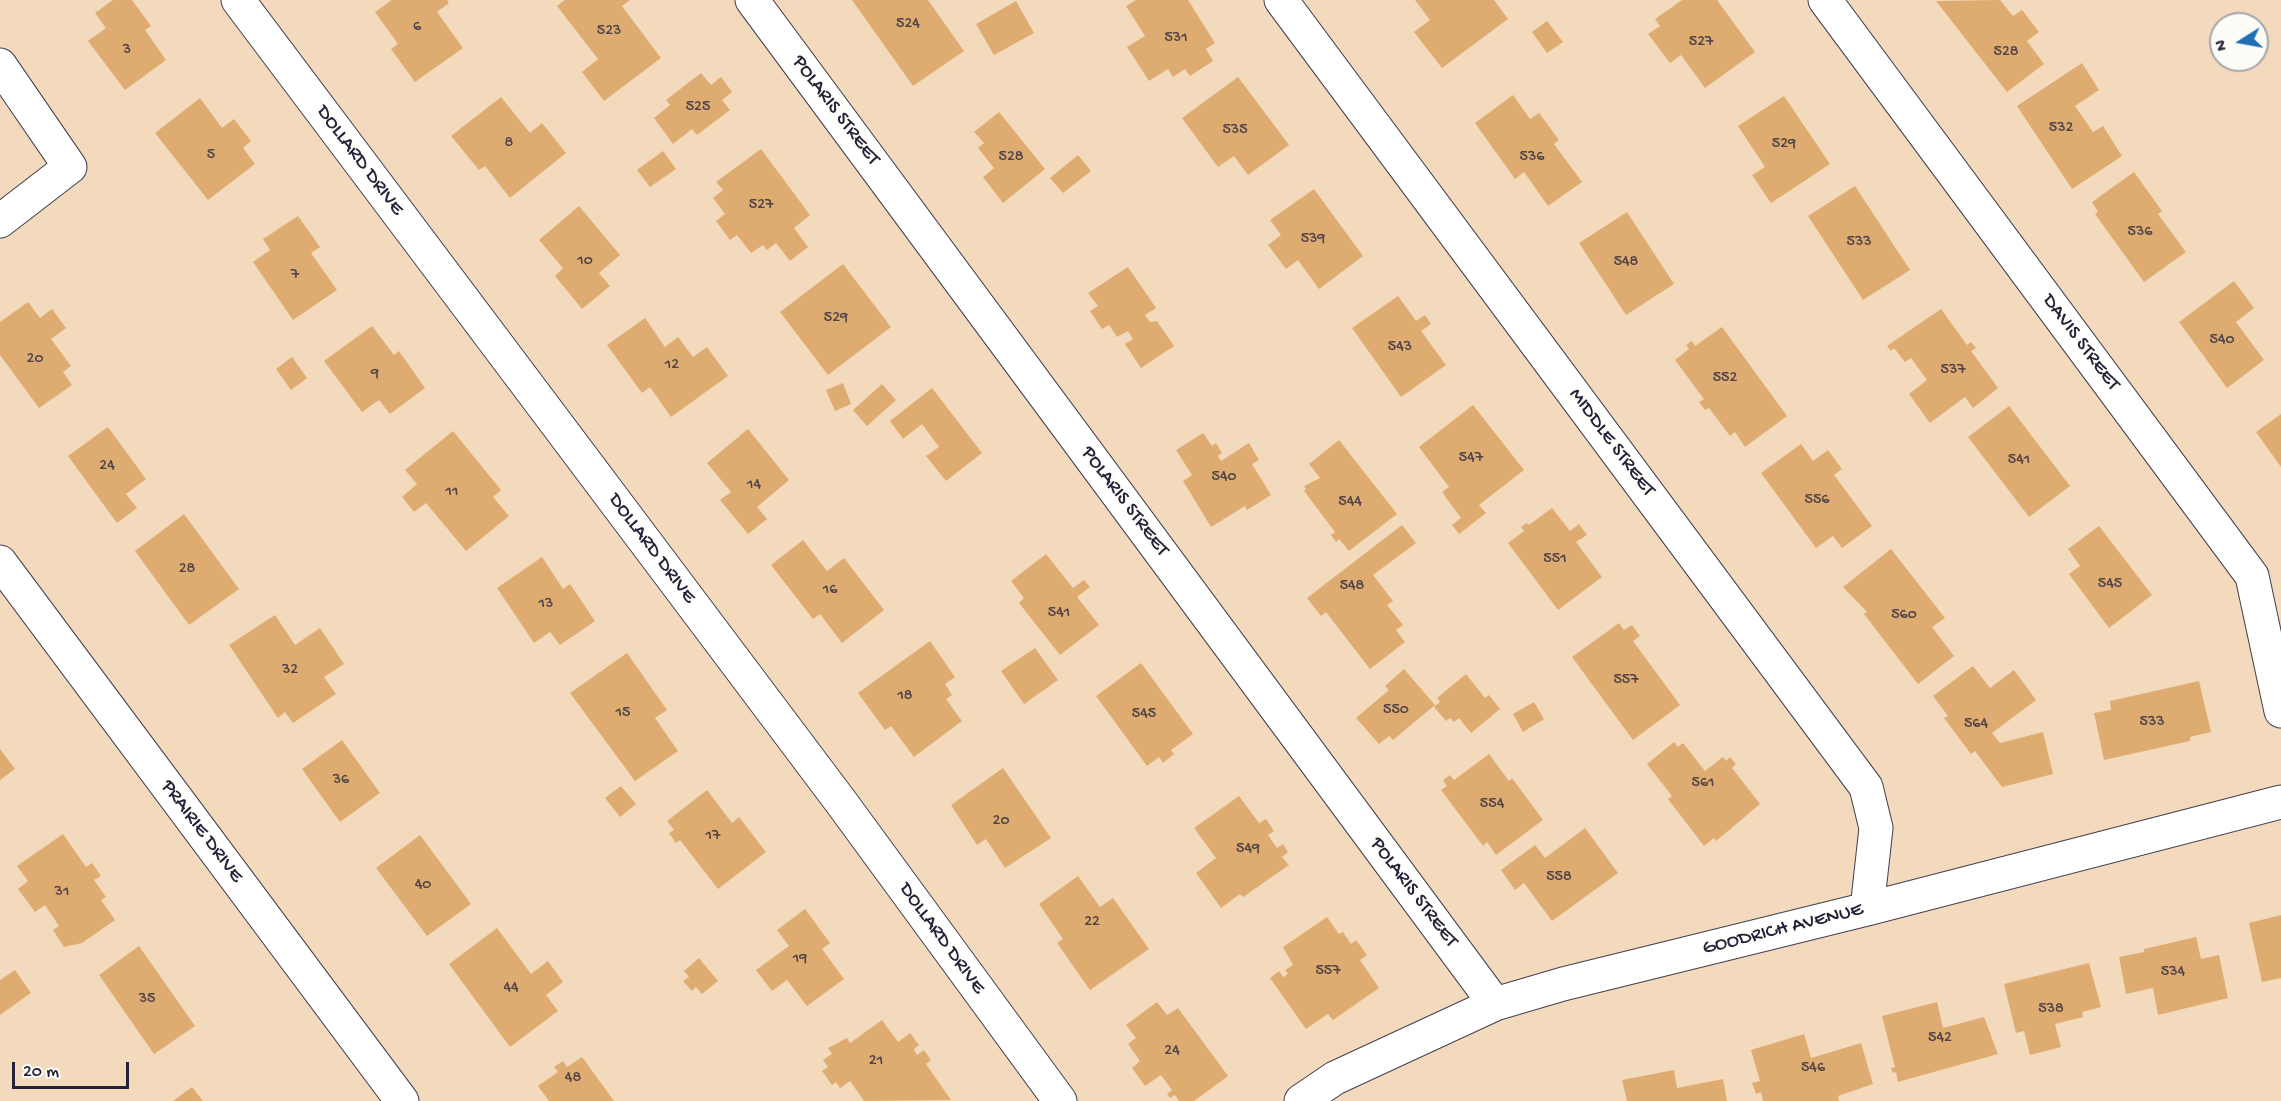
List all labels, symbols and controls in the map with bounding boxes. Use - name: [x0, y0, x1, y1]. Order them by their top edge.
- north arrow: [2209, 12, 2269, 72]
- house number: 524: [896, 15, 920, 35]
- house number: 6: [413, 18, 421, 38]
- house number: 523: [597, 22, 621, 42]
- house number: 531: [1164, 29, 1188, 49]
- house number: 527: [1689, 33, 1713, 53]
- text: N: [2212, 38, 2233, 52]
- house number: 3: [123, 41, 131, 61]
- house number: 528: [1993, 43, 2019, 63]
- street label: POLARIS STREET: [786, 51, 884, 171]
- house number: 525: [686, 98, 710, 118]
- street label: DOLLARD DRIVE: [310, 101, 408, 221]
- house number: 532: [2049, 119, 2073, 139]
- house number: 535: [1222, 121, 1248, 141]
- house number: 8: [505, 134, 513, 154]
- house number: 529: [1772, 135, 1796, 155]
- house number: 5: [207, 146, 215, 166]
- house number: 528: [998, 148, 1024, 168]
- house number: 536: [1520, 148, 1544, 168]
- house number: 527: [749, 196, 773, 216]
- house number: 536: [2128, 223, 2152, 243]
- house number: 539: [1301, 230, 1325, 250]
- house number: 533: [1846, 233, 1872, 253]
- house number: 10: [577, 252, 593, 272]
- house number: 548: [1614, 253, 1638, 273]
- house number: 7: [291, 266, 299, 286]
- street label: DAVIS STREET: [2036, 290, 2124, 396]
- house number: 529: [824, 309, 848, 329]
- house number: 540: [2209, 331, 2235, 351]
- house number: 543: [1388, 338, 1412, 358]
- house number: 20: [27, 350, 43, 370]
- house number: 12: [665, 356, 679, 376]
- house number: 537: [1940, 361, 1966, 381]
- house number: 9: [371, 365, 379, 385]
- house number: 552: [1713, 369, 1737, 389]
- street label: MIDDLE STREET: [1562, 384, 1660, 502]
- street label: POLARIS STREET: [1075, 442, 1173, 562]
- house number: 547: [1459, 449, 1483, 469]
- house number: 541: [2008, 451, 2030, 471]
- house number: 24: [99, 457, 115, 477]
- house number: 540: [1211, 468, 1237, 488]
- house number: 14: [747, 476, 761, 496]
- house number: 11: [446, 483, 458, 503]
- street label: DOLLARD DRIVE: [602, 489, 700, 609]
- house number: 556: [1805, 491, 1829, 511]
- house number: 544: [1338, 493, 1362, 513]
- house number: 551: [1543, 550, 1567, 570]
- house number: 28: [179, 560, 195, 580]
- house number: 545: [2098, 575, 2122, 595]
- house number: 548: [1340, 577, 1364, 597]
- house number: 16: [823, 581, 837, 601]
- house number: 13: [539, 595, 553, 615]
- house number: 541: [1048, 604, 1070, 624]
- house number: 560: [1891, 606, 1917, 626]
- house number: 32: [282, 661, 298, 681]
- house number: 557: [1613, 671, 1639, 691]
- house number: 18: [897, 687, 913, 707]
- house number: 550: [1383, 701, 1409, 721]
- house number: 15: [616, 704, 630, 724]
- house number: 545: [1132, 705, 1156, 725]
- house number: 533: [2139, 713, 2165, 733]
- house number: 564: [1964, 715, 1988, 735]
- house number: 36: [333, 771, 349, 791]
- house number: 561: [1692, 774, 1714, 794]
- street label: PRAIRIE DRIVE: [155, 776, 247, 888]
- house number: 554: [1480, 795, 1504, 815]
- house number: 20: [993, 812, 1009, 832]
- house number: 17: [706, 827, 720, 847]
- street label: POLARIS STREET: [1364, 833, 1462, 953]
- house number: 549: [1236, 840, 1260, 860]
- house number: 558: [1546, 868, 1572, 888]
- house number: 40: [415, 876, 431, 896]
- street label: DOLLARD DRIVE: [893, 879, 989, 999]
- house number: 31: [55, 883, 69, 903]
- street label: GOODRICH AVENUE: [1700, 898, 1866, 962]
- house number: 22: [1084, 913, 1100, 933]
- house number: 19: [793, 950, 807, 970]
- house number: 557: [1315, 962, 1341, 982]
- house number: 534: [2161, 963, 2185, 983]
- house number: 44: [503, 979, 519, 999]
- house number: 35: [139, 990, 155, 1010]
- house number: 538: [2038, 1000, 2064, 1020]
- house number: 542: [1928, 1029, 1952, 1049]
- house number: 24: [1164, 1042, 1180, 1062]
- scale bar: [15, 1050, 132, 1088]
- house number: 21: [869, 1052, 883, 1072]
- house number: 546: [1801, 1059, 1825, 1079]
- text: 20 m: [23, 1062, 59, 1083]
- house number: 48: [565, 1069, 581, 1089]

